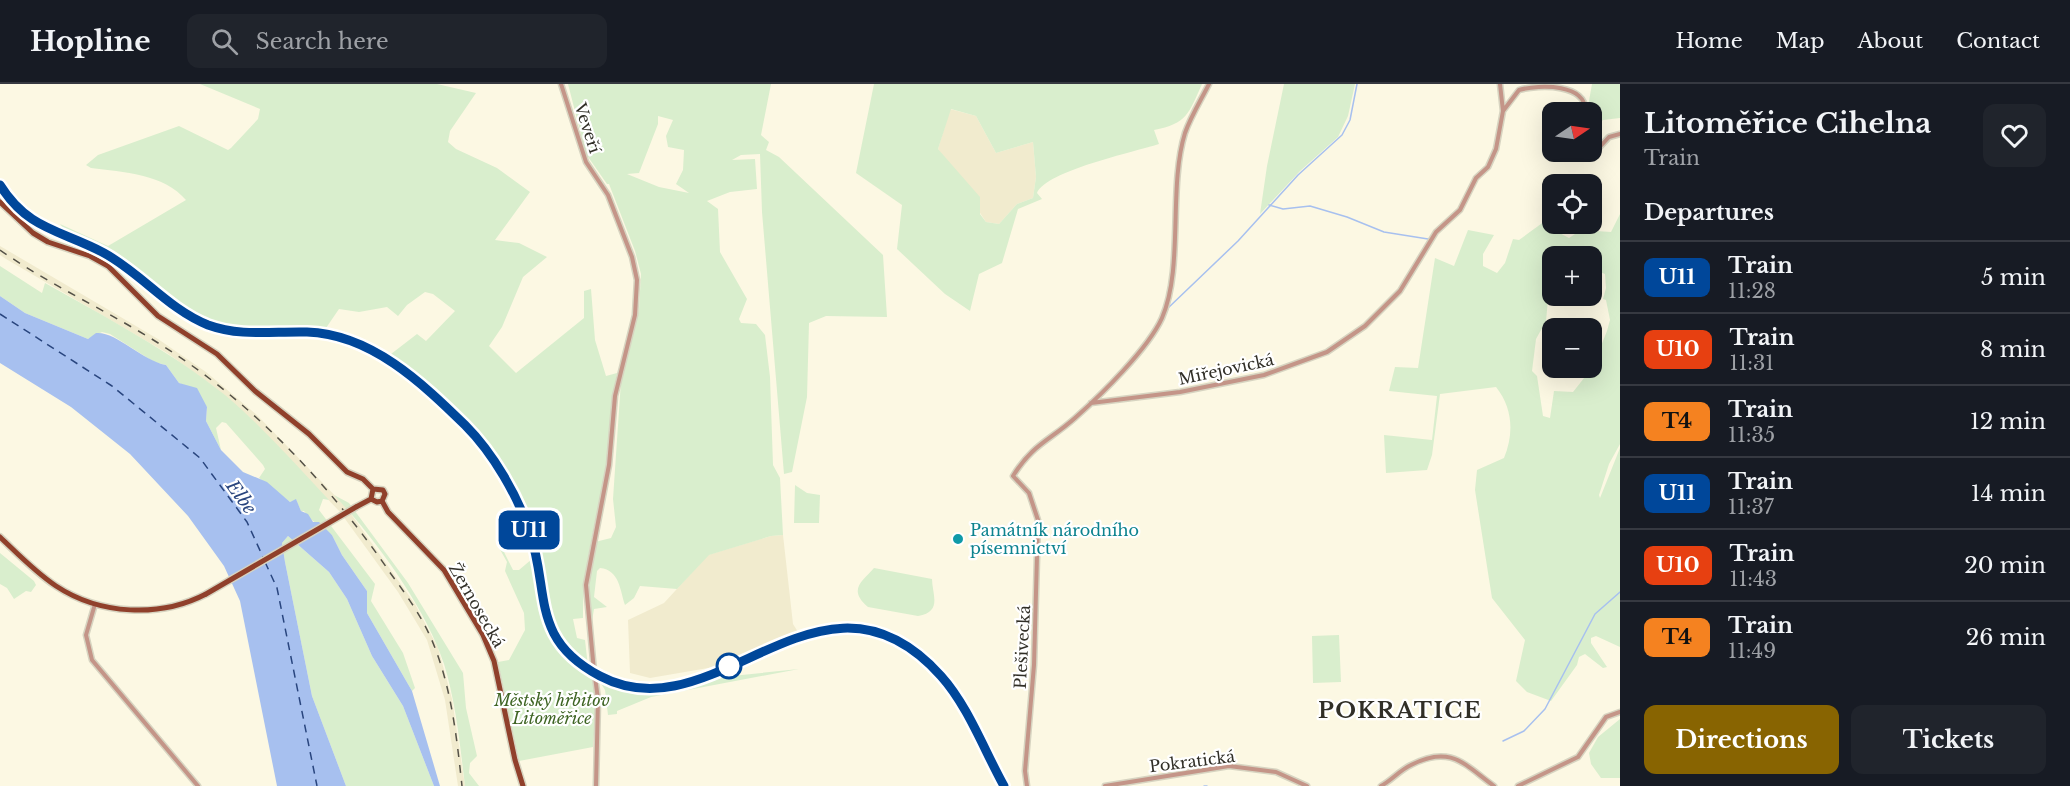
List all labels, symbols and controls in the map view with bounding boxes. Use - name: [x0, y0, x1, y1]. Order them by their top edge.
- search box: [187, 14, 607, 68]
- text: Hopline: [30, 24, 151, 59]
- icon: search: [208, 25, 241, 58]
- text: Search here: [256, 28, 389, 55]
- text: Home: [1676, 28, 1743, 54]
- text: Map: [1776, 28, 1824, 54]
- text: About: [1857, 28, 1923, 54]
- text: Contact: [1956, 28, 2040, 54]
- street label: Veveří: [570, 99, 606, 156]
- north arrow: [1542, 102, 1602, 162]
- map controls: [1542, 102, 1602, 378]
- button: heart: [1983, 104, 2046, 167]
- text: Litoměřice Cihelna: [1644, 106, 1931, 141]
- text: Train: [1644, 146, 1700, 170]
- button: locate: [1542, 174, 1602, 234]
- text: Departures: [1644, 199, 1774, 226]
- button: +: [1542, 246, 1602, 306]
- text: Train: [1728, 252, 1793, 279]
- text: U11: [1659, 264, 1695, 290]
- text: 5 min: [1981, 264, 2046, 291]
- text: 11:28: [1728, 279, 1776, 303]
- button: −: [1542, 318, 1602, 378]
- text: Train: [1730, 324, 1795, 351]
- text: U10: [1656, 336, 1700, 362]
- text: 8 min: [1980, 336, 2046, 363]
- street label: Miřejovická: [1176, 349, 1276, 389]
- text: 11:31: [1730, 351, 1774, 375]
- text: Train: [1728, 396, 1793, 423]
- text: T4: [1662, 408, 1692, 434]
- text: 12 min: [1970, 408, 2046, 435]
- text: 11:35: [1728, 423, 1775, 447]
- text: Train: [1728, 468, 1793, 495]
- water label: Elbe: [221, 475, 261, 518]
- text: U11: [1659, 480, 1695, 506]
- text: 14 min: [1971, 480, 2046, 507]
- text: 11:37: [1728, 495, 1774, 519]
- line badge: U11: [494, 510, 564, 550]
- text: U11: [511, 517, 547, 543]
- place label: Památník národního písemnictví: [970, 520, 1139, 558]
- marker: Památník národního písemnictví: [951, 532, 965, 546]
- text: Train: [1730, 540, 1795, 567]
- text: U10: [1656, 552, 1700, 578]
- text: 20 min: [1964, 552, 2046, 579]
- street label: Žernosecká: [445, 559, 509, 651]
- text: 11:43: [1730, 567, 1777, 591]
- street label: Plešivecká: [1010, 604, 1034, 689]
- text: Train: [1728, 612, 1793, 639]
- text: T4: [1662, 624, 1692, 650]
- text: 26 min: [1966, 624, 2046, 651]
- text: 11:49: [1728, 639, 1776, 663]
- unlabelled marker: [716, 653, 742, 679]
- park label: Městský hřbitov Litoměřice: [493, 690, 610, 728]
- district label: POKRATICE: [1318, 697, 1482, 724]
- button: Directions: [1644, 705, 1839, 774]
- button: Tickets: [1851, 705, 2046, 774]
- street label: Pokratická: [1148, 746, 1236, 776]

